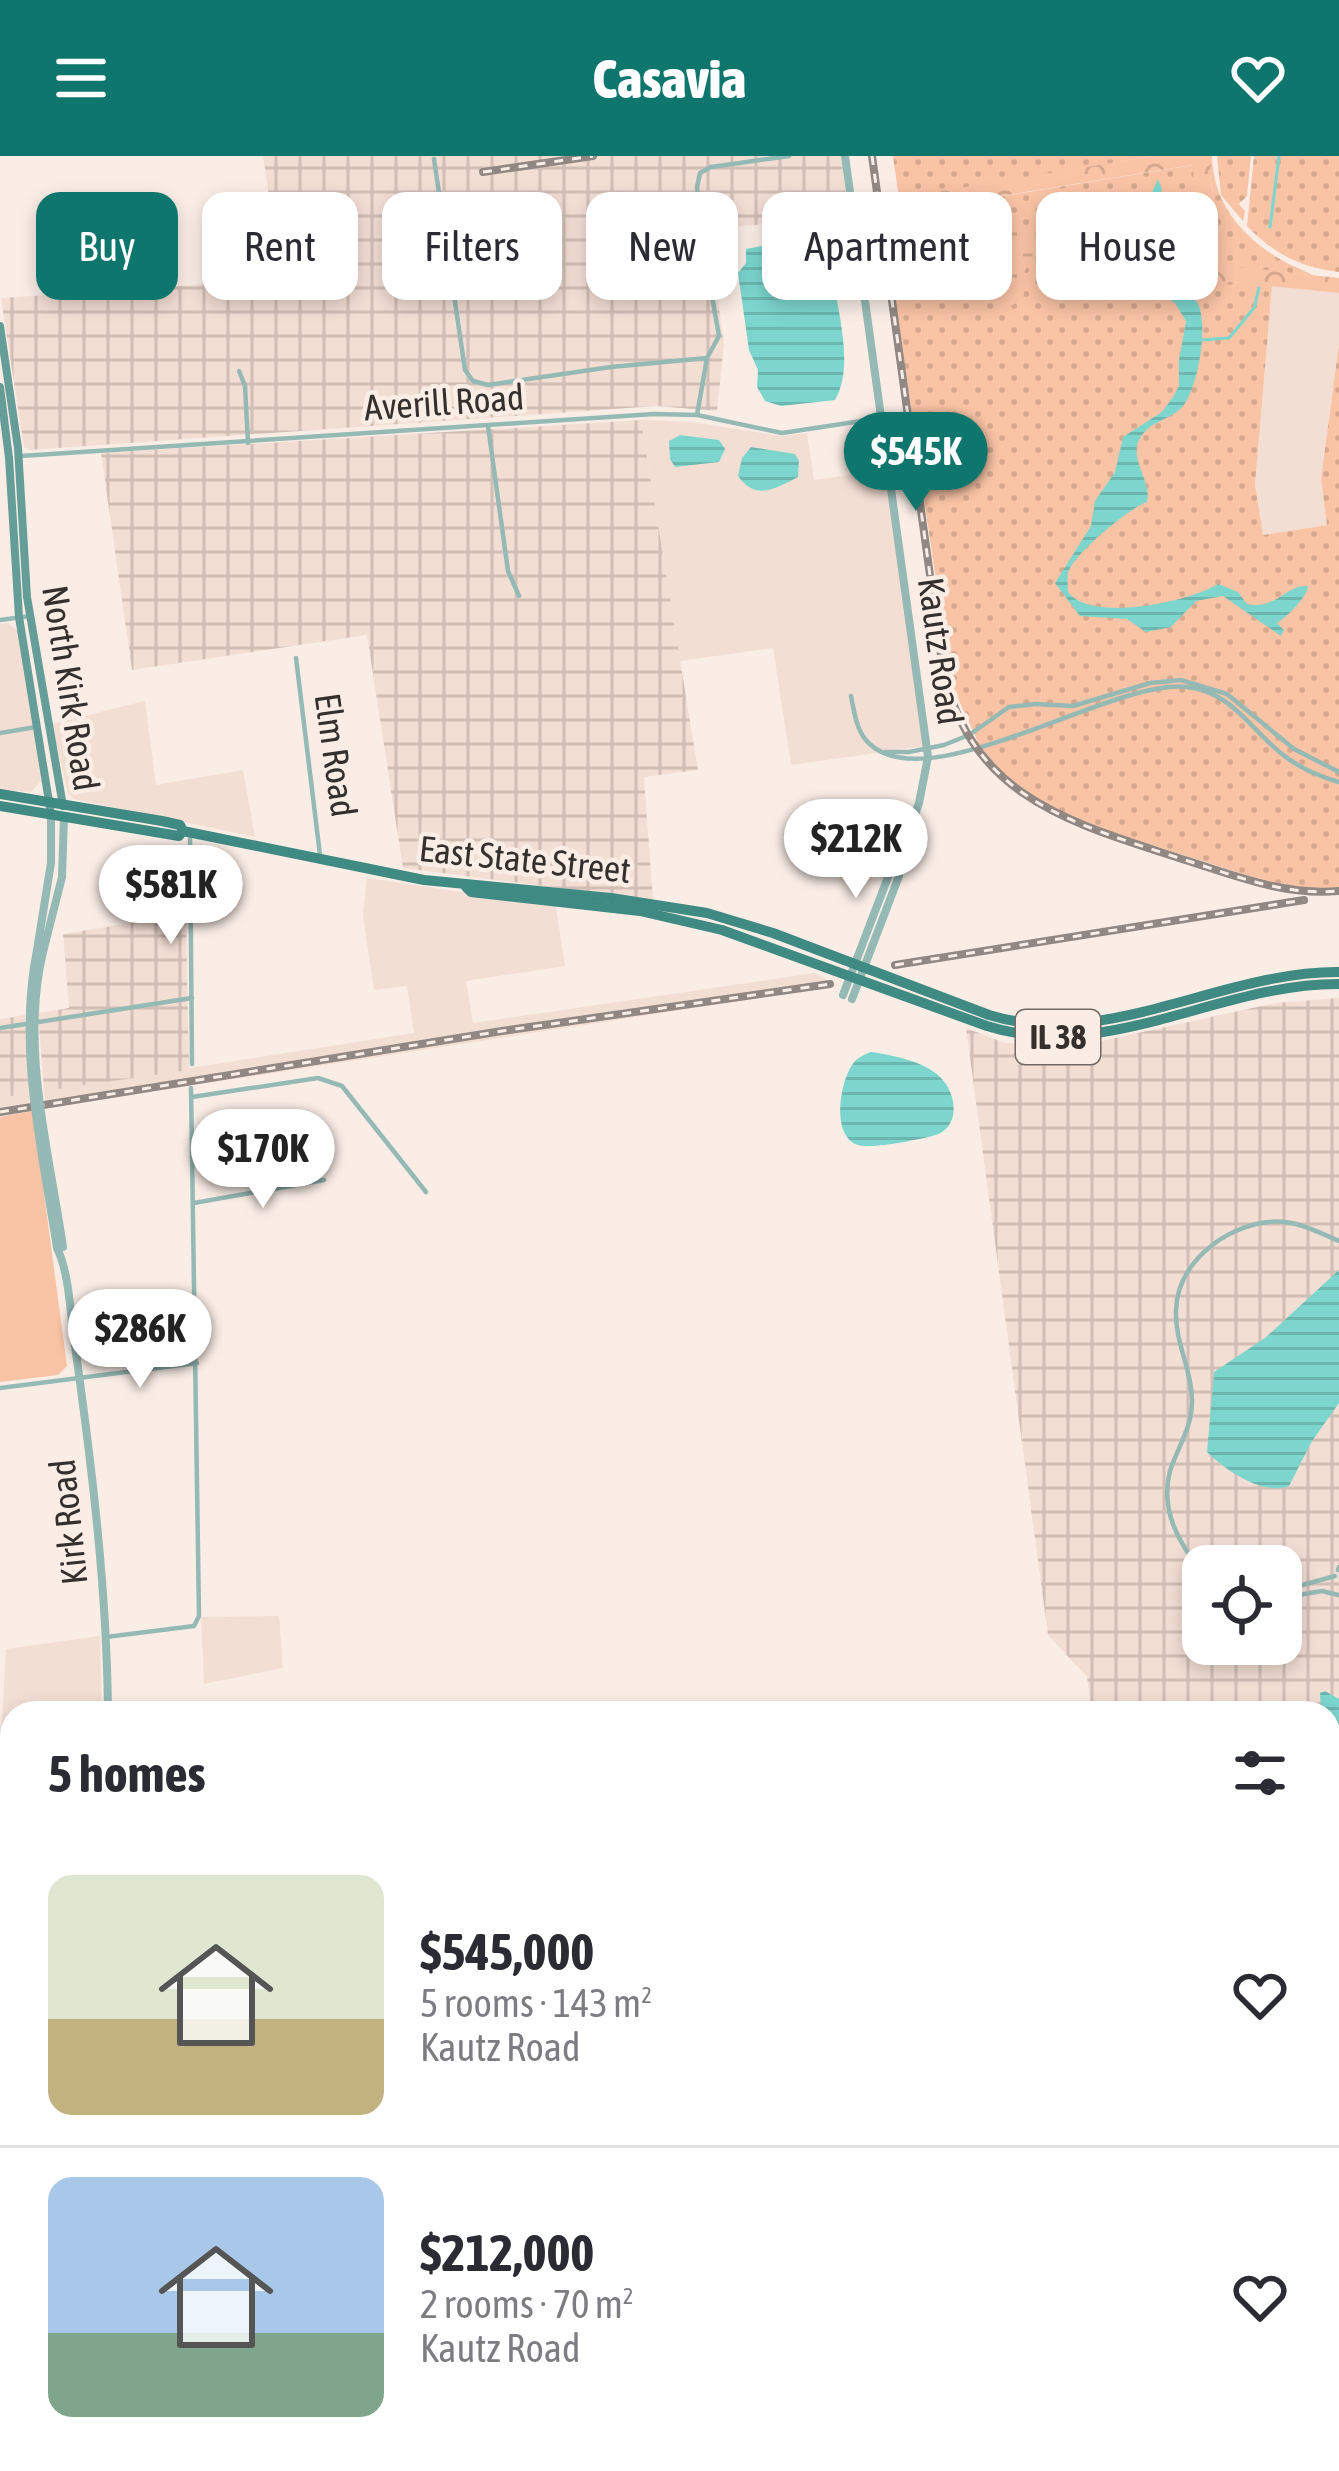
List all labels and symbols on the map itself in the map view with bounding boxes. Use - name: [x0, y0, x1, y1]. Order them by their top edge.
- street label: Averill Road: [363, 375, 525, 429]
- pin: $545K: [832, 412, 1000, 514]
- street label: Kautz Road: [910, 575, 972, 727]
- street label: North Kirk Road: [34, 582, 108, 794]
- street label: Elm Road: [307, 690, 365, 820]
- pin: $212K: [772, 799, 940, 901]
- street label: East State Street: [417, 827, 633, 891]
- pin: $581K: [87, 845, 255, 947]
- road number: IL 38: [1016, 1010, 1100, 1064]
- pin: $170K: [179, 1109, 347, 1211]
- pin: $286K: [56, 1289, 224, 1391]
- street label: Kirk Road: [41, 1457, 95, 1587]

